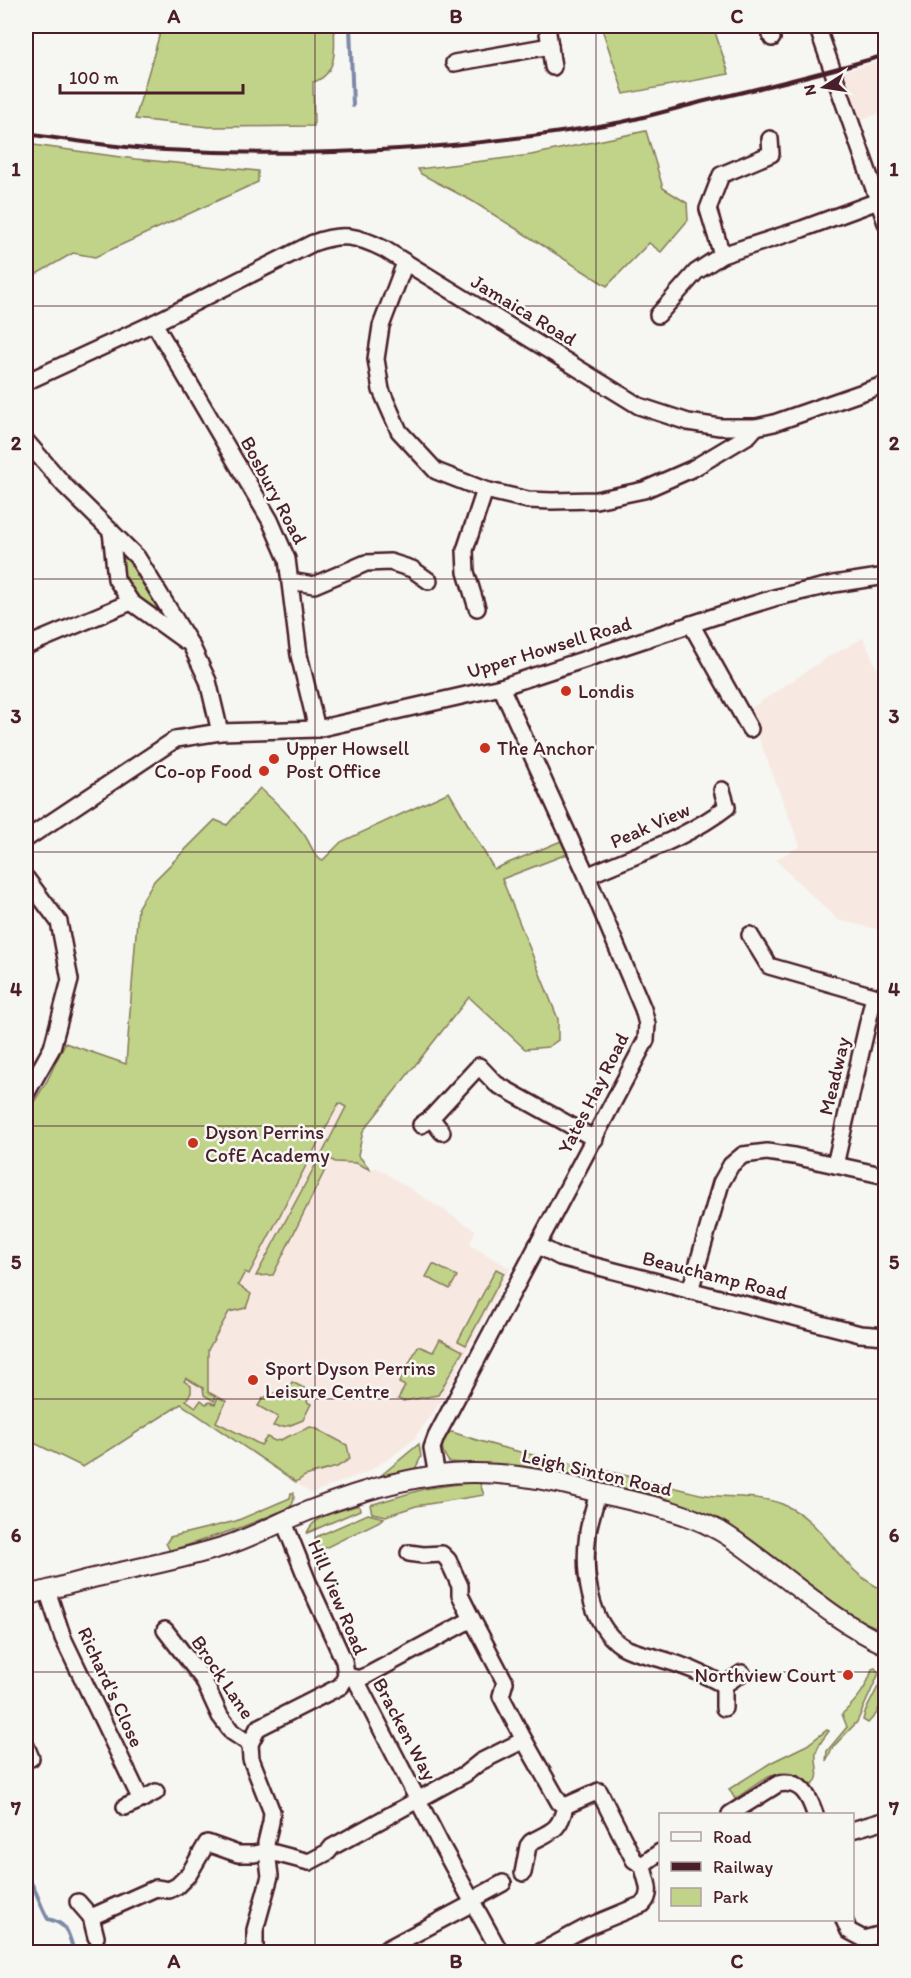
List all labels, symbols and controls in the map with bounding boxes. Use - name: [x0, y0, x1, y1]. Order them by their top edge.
- text: A: [167, 4, 181, 28]
- text: B: [450, 4, 463, 28]
- text: C: [731, 4, 744, 28]
- scale bar: [60, 57, 243, 95]
- north arrow: [794, 57, 854, 117]
- text: 100 m: [69, 67, 119, 89]
- text: N: [799, 83, 820, 97]
- text: 1: [11, 157, 21, 181]
- text: 1: [889, 157, 899, 181]
- street label: Jamaica Road: [467, 269, 581, 351]
- text: 2: [11, 431, 22, 455]
- text: 2: [889, 431, 900, 455]
- street label: Bosbury Road: [236, 432, 313, 548]
- street label: Upper Howsell Road: [464, 611, 634, 683]
- place label: Londis: [578, 679, 634, 703]
- marker: Londis: [559, 684, 573, 698]
- text: 3: [11, 704, 22, 728]
- text: 3: [889, 704, 900, 728]
- place label: Upper Howsell Post Office: [286, 736, 409, 783]
- place label: The Anchor: [497, 736, 595, 760]
- marker: The Anchor: [478, 741, 492, 755]
- marker: Upper Howsell Post Office: [267, 752, 281, 766]
- place label: Co-op Food: [154, 759, 252, 783]
- marker: Co-op Food: [257, 764, 271, 778]
- street label: Peak View: [606, 797, 694, 853]
- text: 4: [10, 977, 22, 1001]
- text: 4: [888, 977, 900, 1001]
- street label: Yates Hay Road: [552, 1029, 634, 1157]
- street label: Meadway: [813, 1034, 855, 1117]
- place label: Dyson Perrins CofE Academy: [205, 1120, 330, 1167]
- marker: Dyson Perrins CofE Academy: [186, 1136, 200, 1150]
- street label: Beauchamp Road: [640, 1245, 790, 1305]
- text: 5: [11, 1250, 22, 1274]
- text: 5: [889, 1250, 900, 1274]
- place label: Sport Dyson Perrins Leisure Centre: [265, 1356, 436, 1403]
- marker: Sport Dyson Perrins Leisure Centre: [246, 1373, 260, 1387]
- street label: Leigh Sinton Road: [519, 1443, 675, 1501]
- text: 6: [11, 1523, 22, 1547]
- text: 6: [889, 1523, 900, 1547]
- street label: Hill View Road: [303, 1536, 373, 1658]
- street label: Richard's Close: [73, 1623, 149, 1751]
- street label: Brock Lane: [186, 1631, 260, 1723]
- place label: Northview Court: [695, 1663, 836, 1687]
- marker: Northview Court: [841, 1668, 855, 1682]
- street label: Bracken Way: [368, 1674, 442, 1785]
- text: 7: [10, 1796, 21, 1820]
- text: 7: [888, 1796, 899, 1820]
- legend: [659, 1813, 854, 1921]
- text: Road: [713, 1826, 752, 1848]
- text: Railway: [713, 1856, 774, 1878]
- text: Park: [713, 1886, 748, 1908]
- text: A: [167, 1949, 181, 1973]
- text: B: [450, 1949, 463, 1973]
- text: C: [731, 1949, 744, 1973]

